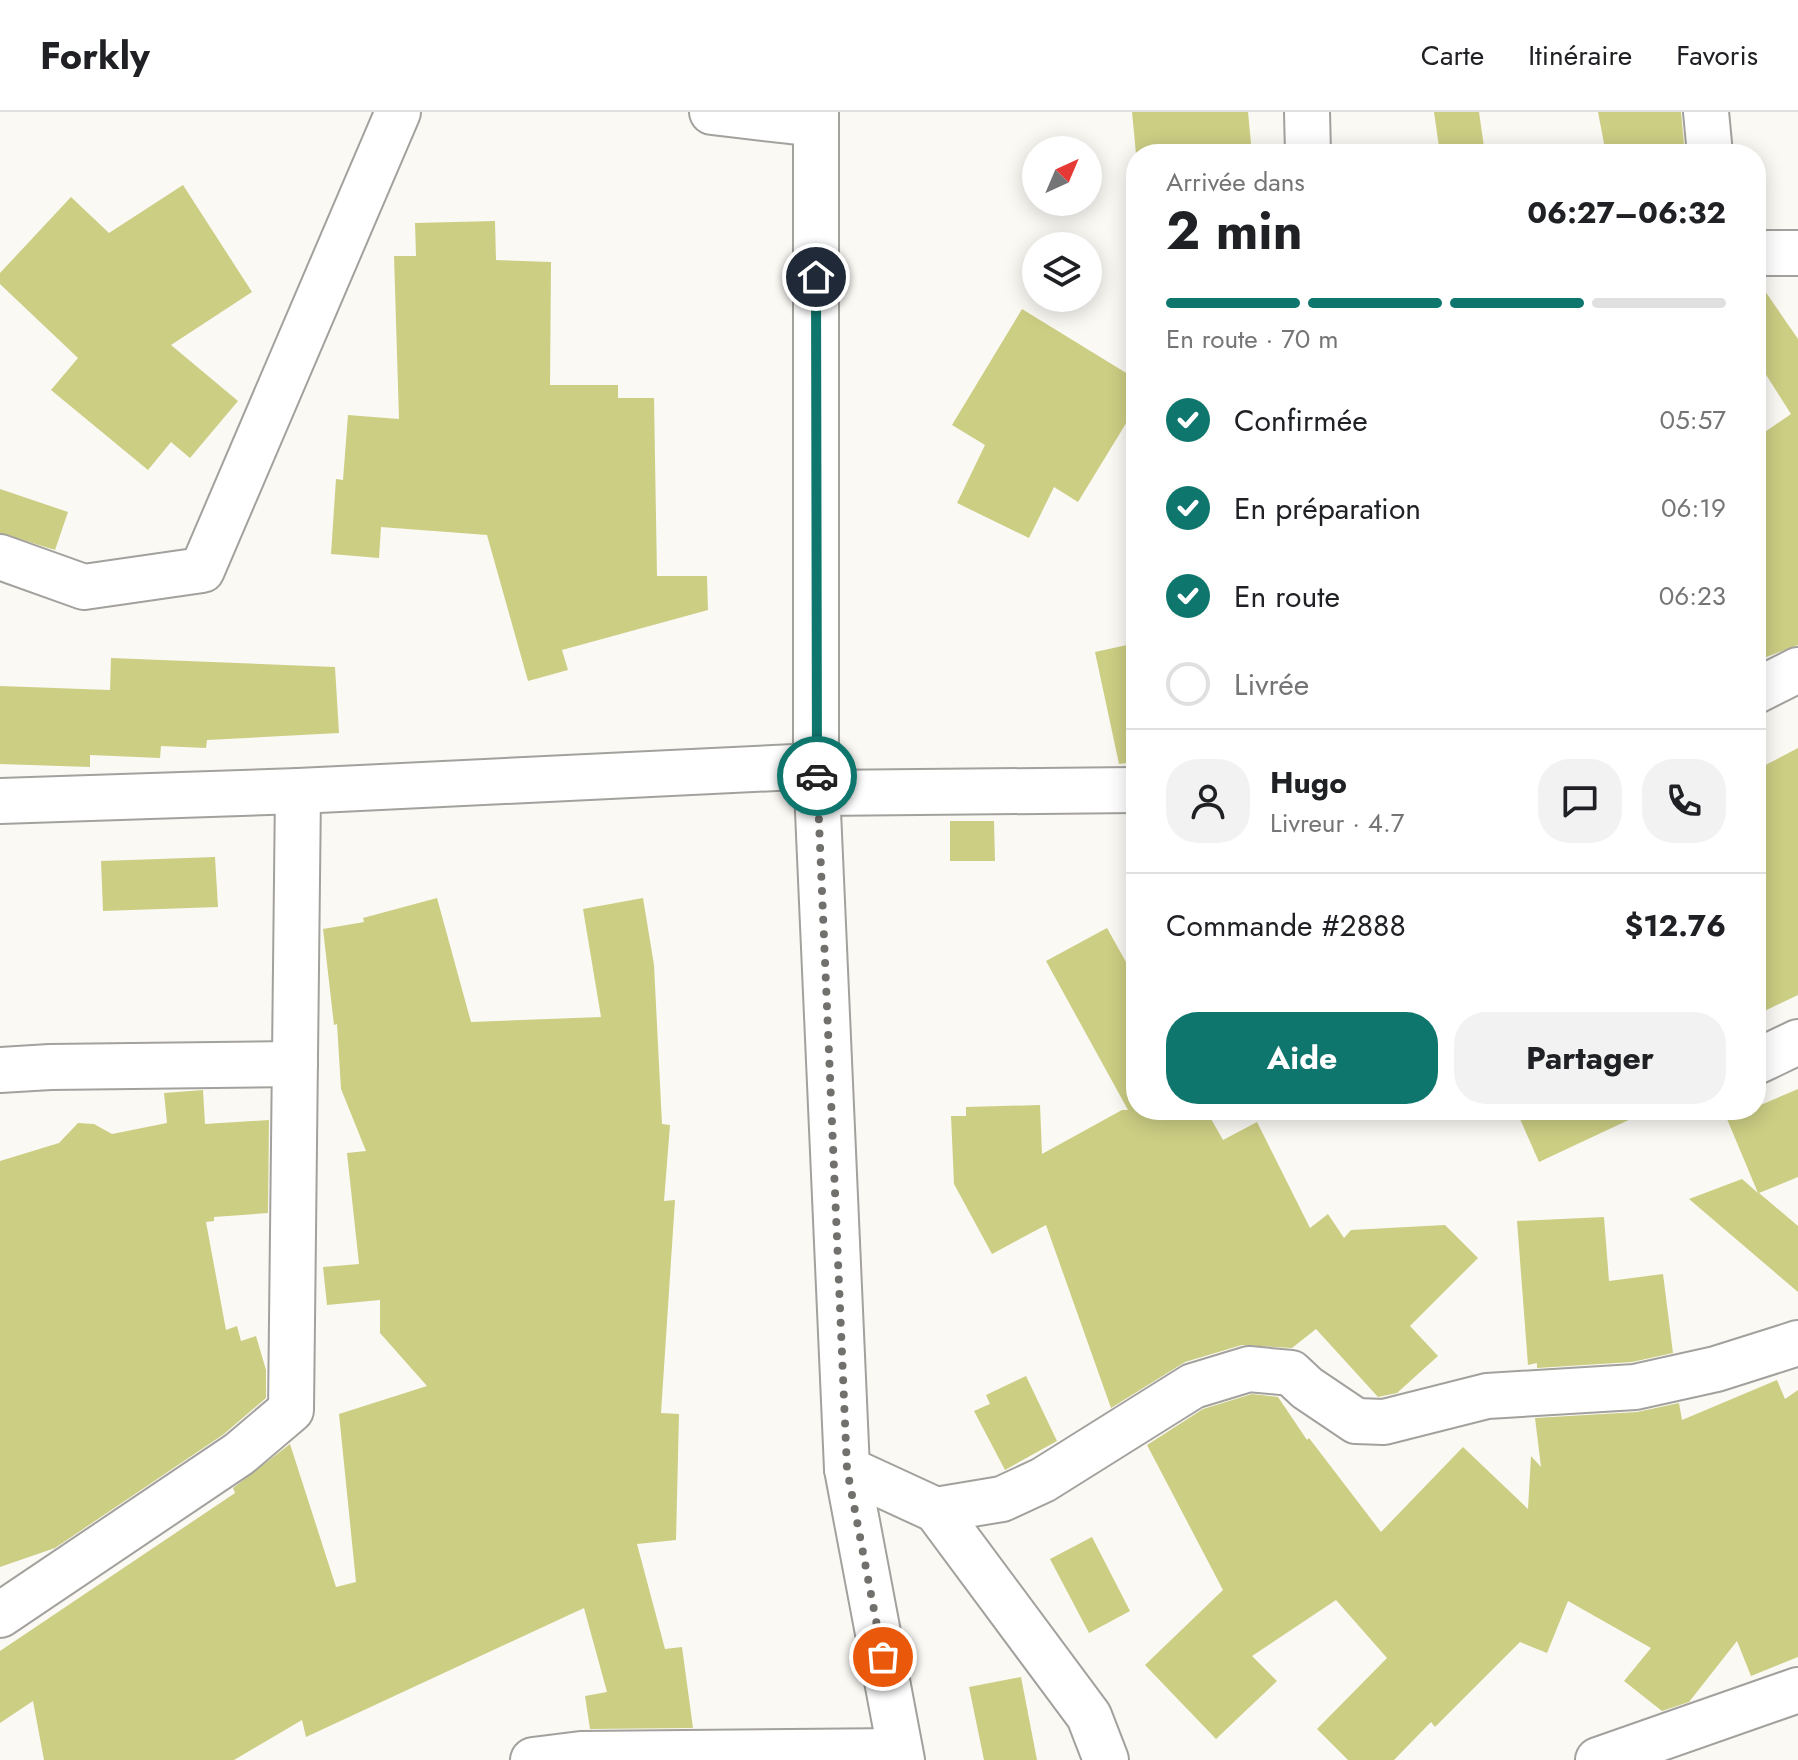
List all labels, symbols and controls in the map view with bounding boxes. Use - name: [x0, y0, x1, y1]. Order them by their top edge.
- text: Forkly: [40, 28, 150, 83]
- text: Carte: [1421, 35, 1484, 76]
- text: Itinéraire: [1528, 35, 1632, 76]
- text: Favoris: [1676, 35, 1758, 76]
- north arrow: [1022, 136, 1102, 216]
- map controls: [1022, 136, 1102, 312]
- text: Arrivée dans: [1166, 163, 1305, 201]
- text: 06:27–06:32: [1527, 191, 1726, 234]
- text: 2 min: [1166, 193, 1303, 269]
- button: layers: [1022, 232, 1102, 312]
- pin: [782, 243, 850, 311]
- icon: home: [794, 255, 838, 299]
- text: En route · 70 m: [1166, 320, 1338, 358]
- icon: check: [1166, 398, 1210, 442]
- text: Confirmée: [1234, 399, 1368, 442]
- text: 05:57: [1660, 401, 1726, 439]
- icon: check: [1166, 486, 1210, 530]
- text: En préparation: [1234, 487, 1421, 530]
- text: 06:19: [1661, 489, 1726, 527]
- icon: check: [1166, 574, 1210, 618]
- text: En route: [1234, 575, 1340, 618]
- text: 06:23: [1659, 577, 1726, 615]
- text: Livrée: [1234, 663, 1309, 706]
- courier: [777, 736, 857, 816]
- icon: car: [795, 754, 839, 798]
- button: person: [1166, 759, 1250, 843]
- button: chat: [1538, 759, 1622, 843]
- button: phone: [1642, 759, 1726, 843]
- text: Hugo: [1270, 761, 1347, 804]
- text: Livreur · 4.7: [1270, 804, 1404, 842]
- text: Commande #2888: [1166, 904, 1406, 947]
- text: $12.76: [1625, 904, 1726, 947]
- button: Aide: [1166, 1012, 1438, 1104]
- button: Partager: [1454, 1012, 1726, 1104]
- pin: [849, 1623, 917, 1691]
- icon: bag: [861, 1635, 905, 1679]

